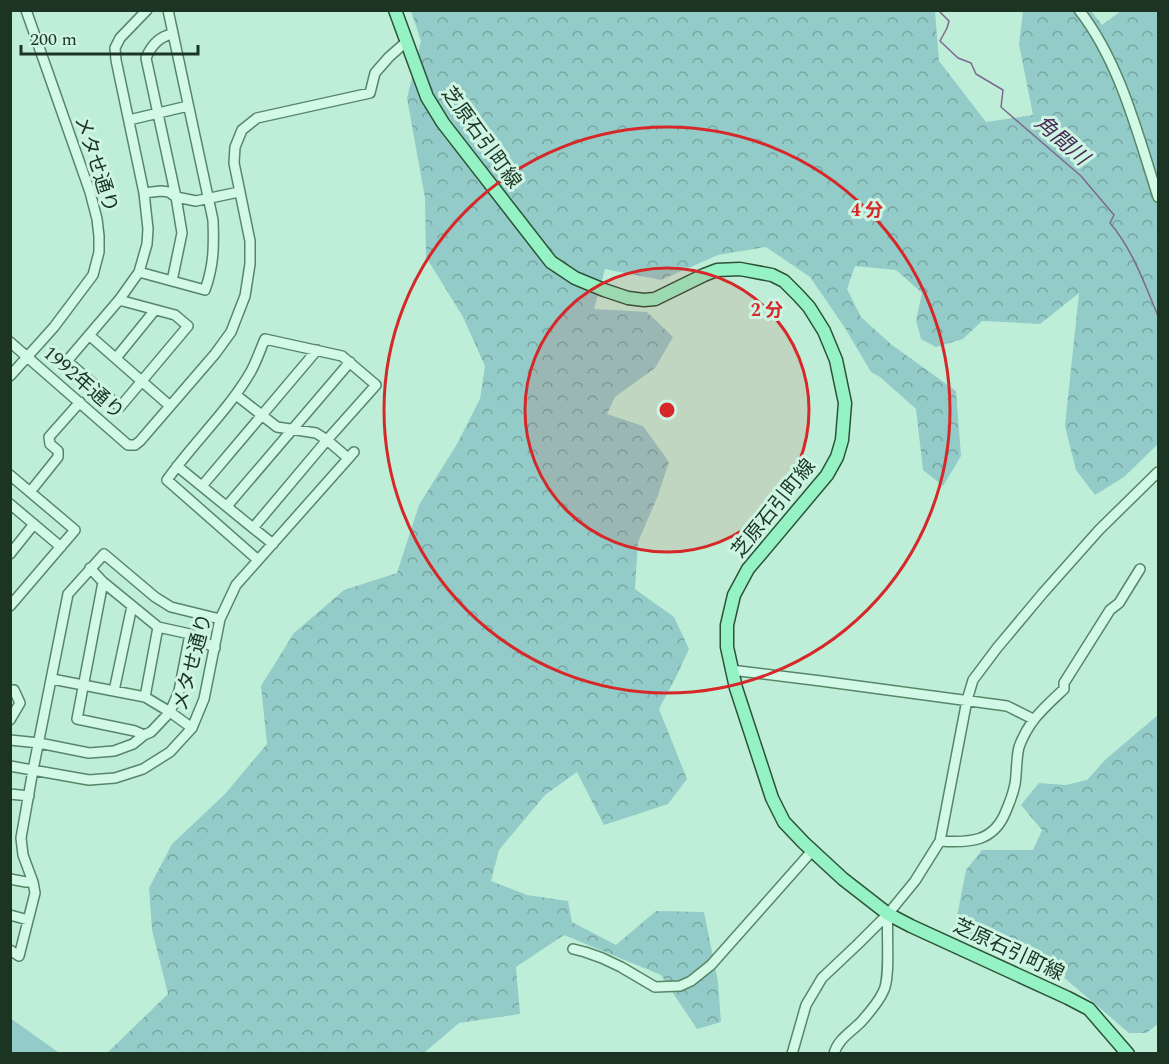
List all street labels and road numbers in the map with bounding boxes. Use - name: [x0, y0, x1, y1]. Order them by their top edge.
- street label: 芝原石引町線: [434, 80, 529, 195]
- street label: メタせ通り: [66, 112, 126, 216]
- street label: 1992年通り: [36, 339, 131, 427]
- street label: 芝原石引町線: [724, 453, 823, 565]
- street label: メタせ通り: [166, 610, 220, 714]
- street label: 芝原石引町線: [948, 911, 1069, 989]

